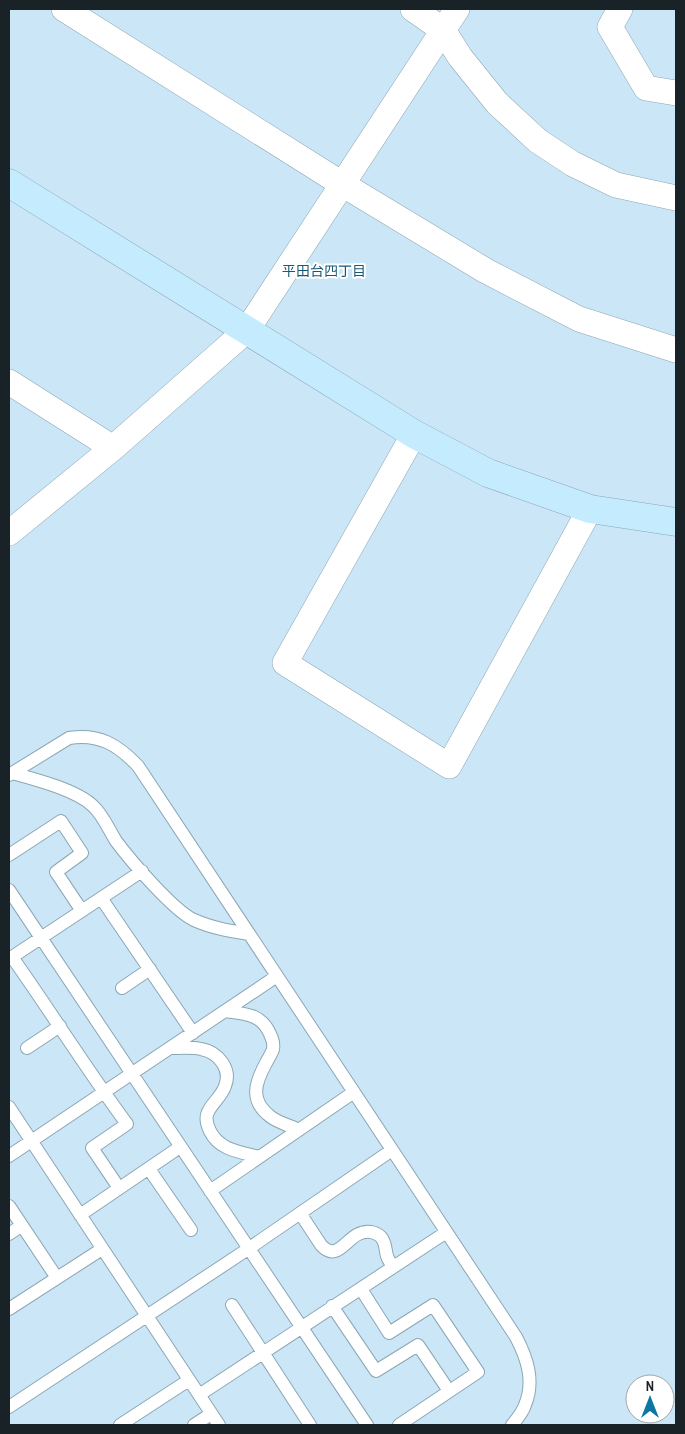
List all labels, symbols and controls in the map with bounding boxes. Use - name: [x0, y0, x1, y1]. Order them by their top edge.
- district label: 平田台四丁目: [282, 262, 366, 280]
- north arrow: [625, 1374, 675, 1424]
- text: N: [646, 1377, 654, 1395]

